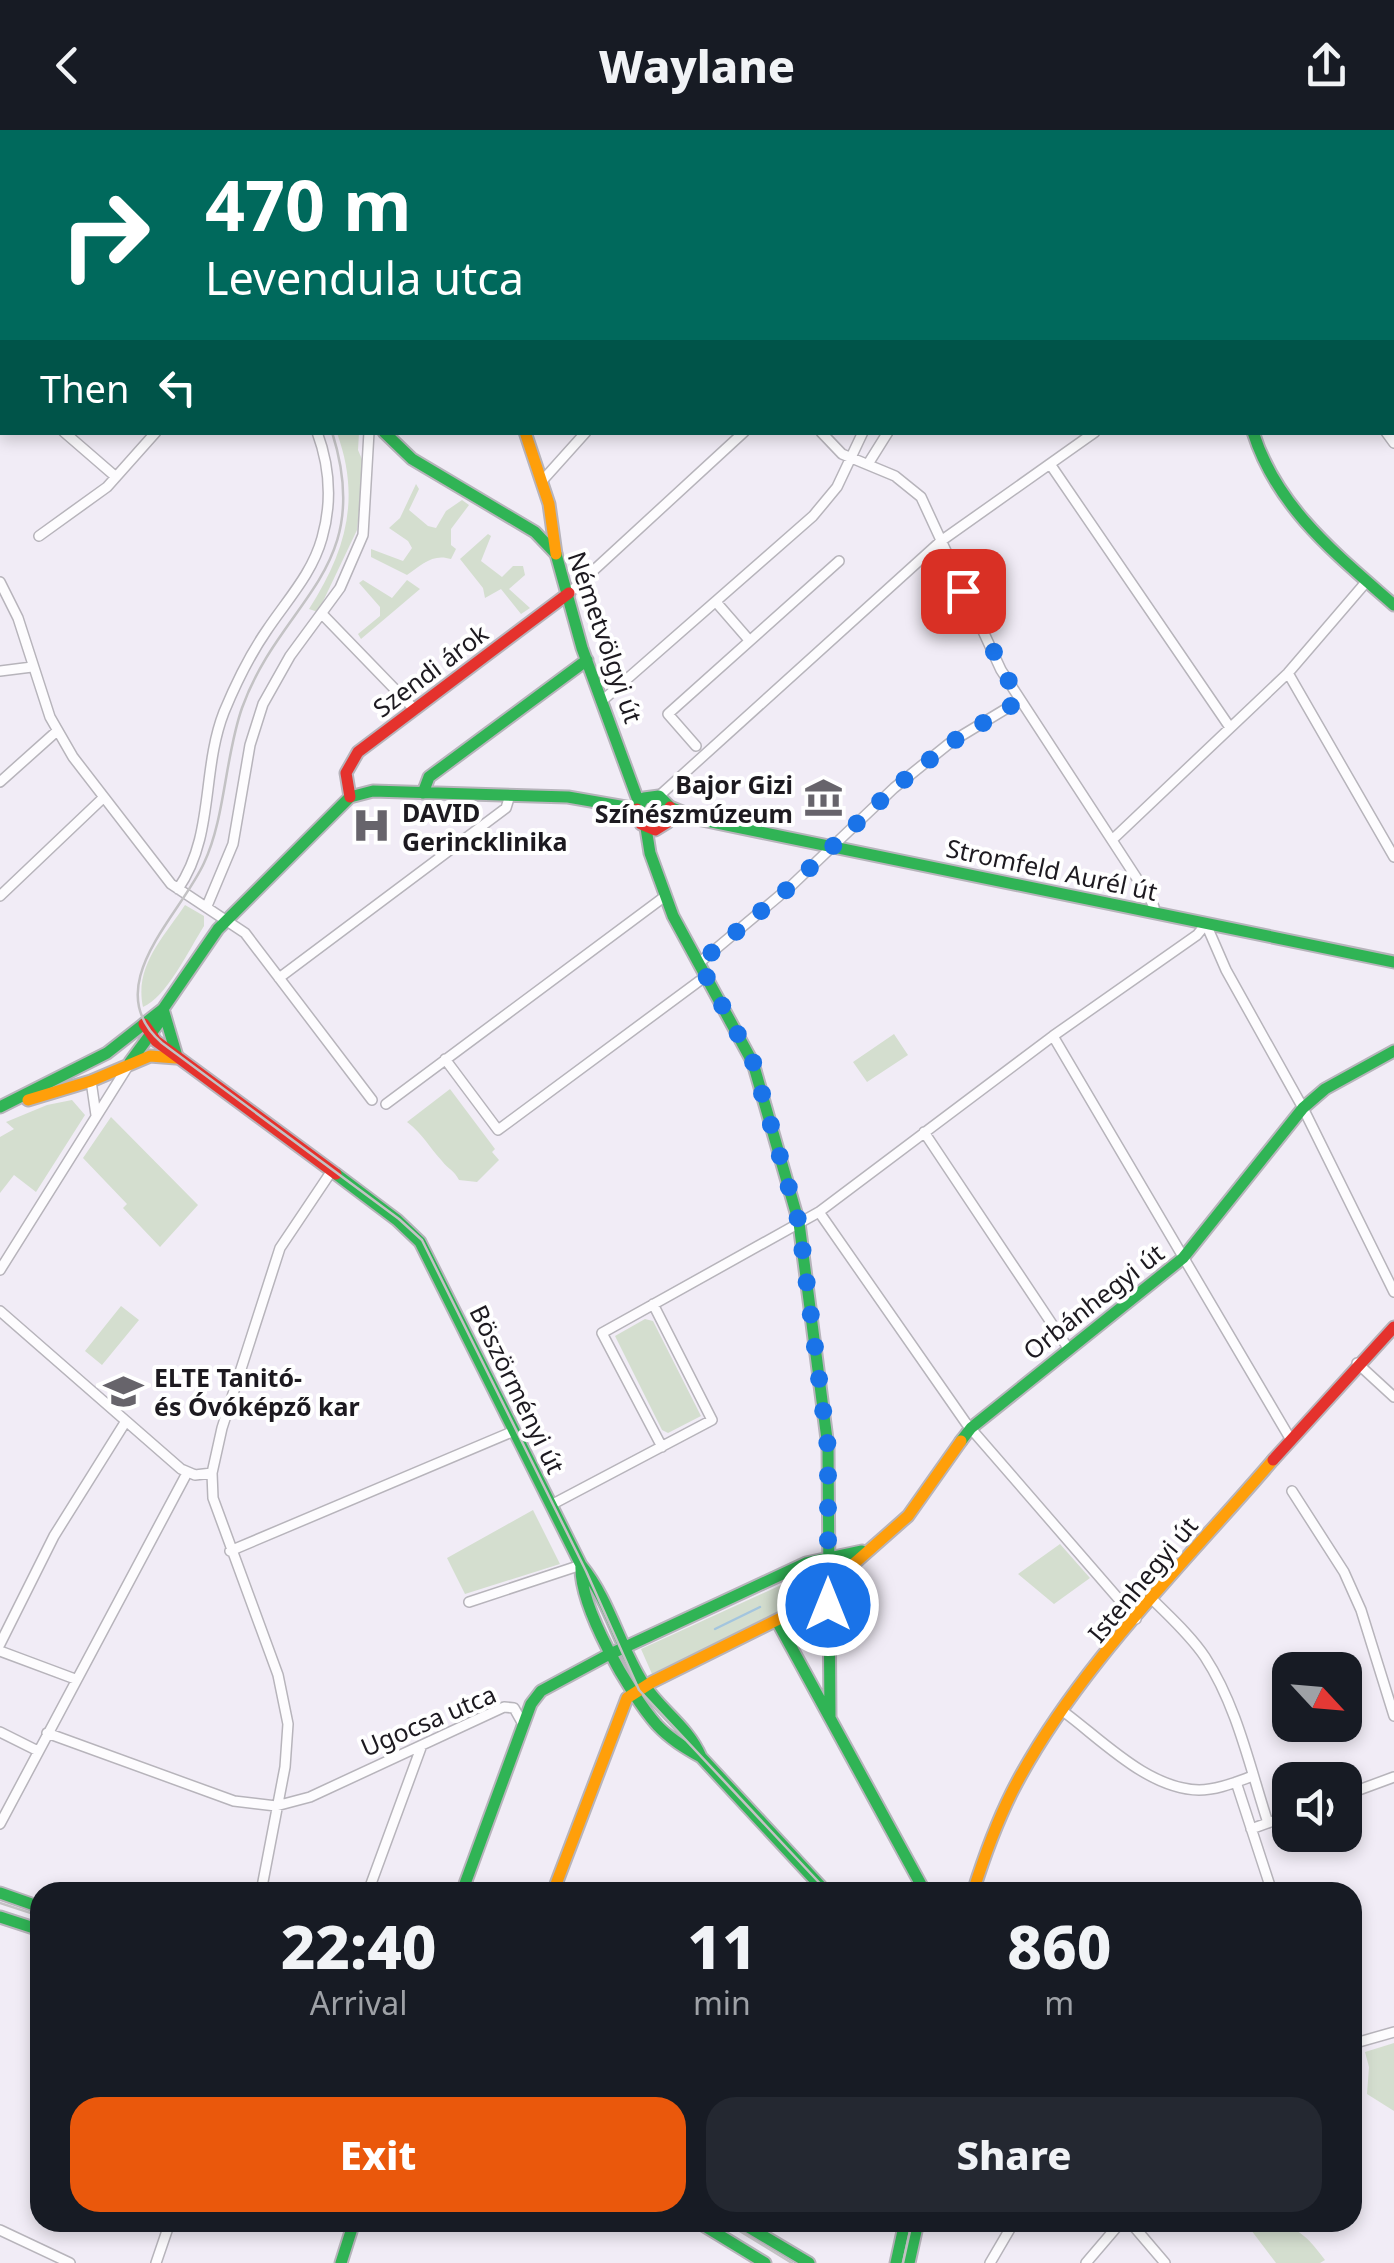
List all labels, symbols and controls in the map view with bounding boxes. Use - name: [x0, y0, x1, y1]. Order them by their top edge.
- text: Waylane: [599, 35, 795, 96]
- icon: back: [40, 38, 95, 93]
- icon: share: [1299, 38, 1354, 93]
- text: 470 m: [205, 156, 412, 252]
- icon: right: [40, 170, 170, 300]
- text: Levendula utca: [205, 247, 524, 308]
- icon: left: [150, 360, 205, 415]
- text: Then: [40, 362, 130, 414]
- street label: Németvölgyi út: [561, 547, 651, 727]
- pin: [921, 549, 1006, 634]
- icon: arrive: [936, 564, 991, 619]
- street label: Szendi árok: [366, 615, 495, 724]
- place label: Bajor Gizi Színészmúzeum: [595, 767, 793, 830]
- museum icon: Bajor Gizi Színészmúzeum: [802, 777, 844, 819]
- place label: DAVID Gerincklinika: [402, 795, 567, 858]
- hospital icon: DAVID Gerincklinika: [351, 805, 393, 847]
- street label: Stromfeld Aurél út: [943, 830, 1161, 908]
- street label: Orbánhegyi út: [1016, 1235, 1170, 1367]
- street label: Böszörményi út: [462, 1299, 574, 1479]
- place label: ELTE Tanitó- és Óvóképző kar: [154, 1360, 360, 1423]
- school or university icon: ELTE Tanitó- és Óvóképző kar: [103, 1370, 145, 1412]
- street label: Istenhegyi út: [1079, 1509, 1205, 1649]
- position arrow: [776, 1553, 880, 1657]
- north arrow: [1272, 1652, 1362, 1742]
- map controls: [1272, 1652, 1362, 1852]
- street label: Ugocsa utca: [355, 1676, 501, 1764]
- button: sound: [1272, 1762, 1362, 1852]
- text: 22:40: [281, 1905, 437, 1987]
- text: 11: [687, 1905, 757, 1987]
- text: 860: [1007, 1905, 1111, 1987]
- text: Arrival: [310, 1981, 407, 2024]
- text: min: [693, 1981, 751, 2024]
- text: m: [1044, 1981, 1074, 2024]
- button: Exit: [70, 2097, 686, 2212]
- button: Share: [706, 2097, 1322, 2212]

